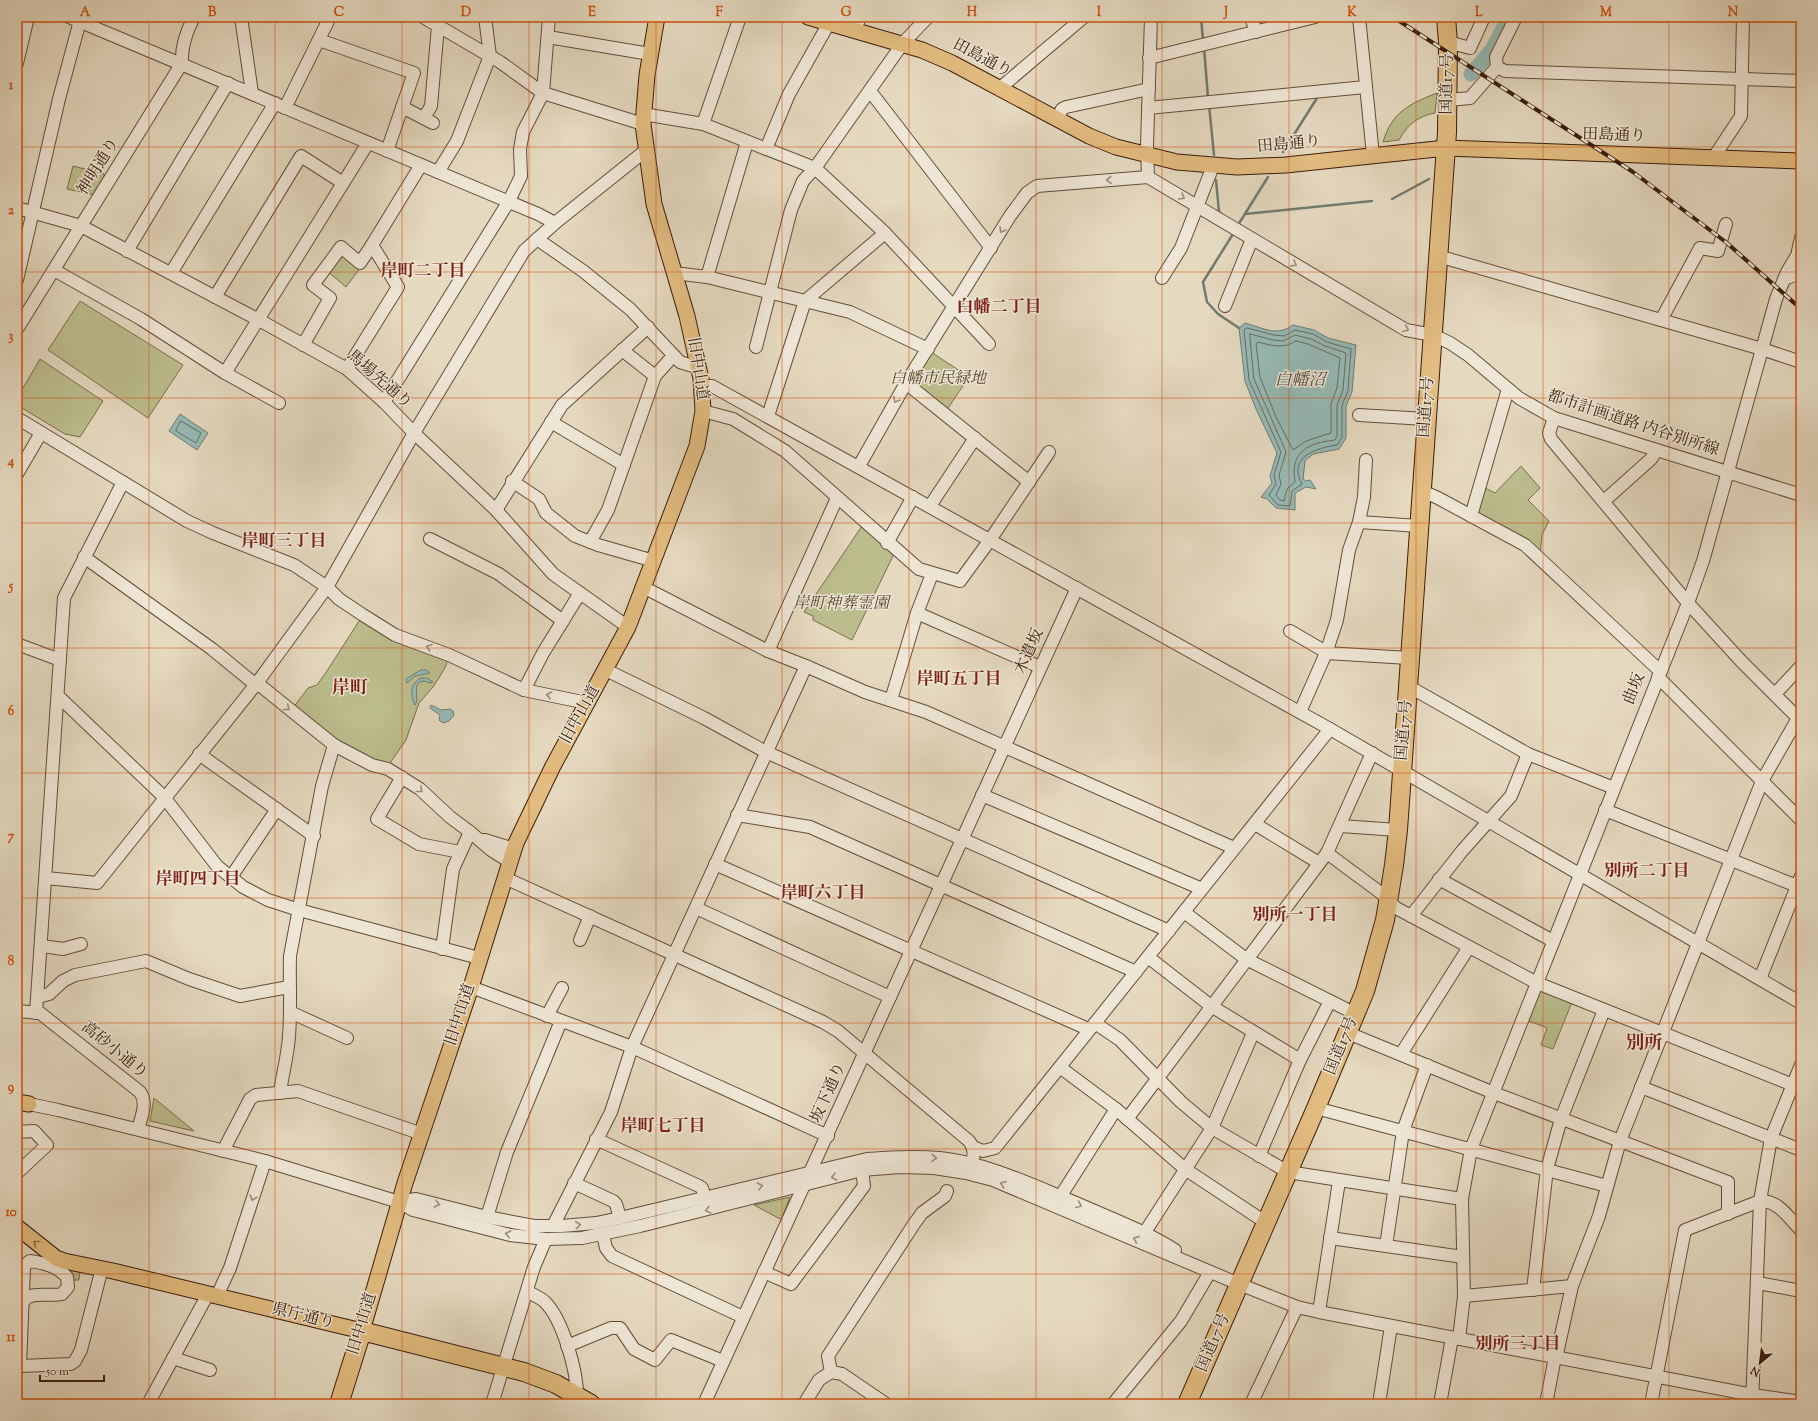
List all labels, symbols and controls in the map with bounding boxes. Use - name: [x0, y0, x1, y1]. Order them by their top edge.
- text: A: [80, 4, 91, 22]
- text: B: [208, 4, 217, 22]
- text: C: [334, 4, 344, 22]
- text: D: [461, 4, 471, 22]
- text: E: [588, 4, 596, 22]
- text: F: [715, 4, 723, 22]
- text: G: [841, 4, 852, 22]
- text: H: [967, 4, 978, 22]
- text: I: [1097, 4, 1102, 22]
- text: J: [1223, 4, 1228, 22]
- text: K: [1347, 4, 1357, 22]
- text: L: [1475, 4, 1483, 22]
- text: M: [1600, 4, 1612, 22]
- text: N: [1728, 4, 1739, 22]
- street label: 田島通り: [948, 34, 1016, 84]
- street label: 国道17号: [1436, 53, 1460, 115]
- text: 1: [9, 77, 14, 95]
- street label: 田島通り: [1582, 123, 1646, 149]
- street label: 田島通り: [1256, 131, 1322, 159]
- street label: 神明通り: [72, 134, 126, 200]
- one-way arrow: [1106, 176, 1112, 185]
- one-way arrow: [1178, 193, 1185, 200]
- text: 2: [8, 202, 15, 220]
- one-way arrow: [999, 226, 1006, 233]
- one-way arrow: [1290, 259, 1297, 266]
- district label: 岸町二丁目: [381, 260, 466, 284]
- district label: 白幡二丁目: [957, 296, 1042, 320]
- one-way arrow: [1402, 324, 1409, 332]
- text: 3: [8, 328, 14, 346]
- street label: 旧中山道: [681, 336, 713, 402]
- street label: 馬場先通り: [341, 345, 417, 415]
- park label: 白幡市民緑地: [890, 368, 988, 391]
- water label: 白幡沼: [1275, 369, 1328, 393]
- street label: 国道17号: [1413, 376, 1441, 438]
- street label: 都市計画道路 内谷別所線: [1544, 385, 1722, 463]
- one-way arrow: [894, 396, 901, 404]
- text: 4: [7, 453, 15, 471]
- district label: 岸町三丁目: [242, 530, 327, 554]
- text: 5: [8, 578, 14, 596]
- park label: 岸町神葬霊園: [793, 593, 892, 616]
- street label: 木遣坂: [1010, 625, 1050, 679]
- one-way arrow: [426, 644, 433, 652]
- district label: 岸町五丁目: [917, 668, 1002, 692]
- street label: 曲坂: [1618, 670, 1652, 708]
- district label: 岸町: [332, 676, 368, 702]
- street label: 旧中山道: [555, 681, 607, 749]
- one-way arrow: [546, 691, 552, 699]
- street label: 国道17号: [1391, 698, 1419, 762]
- text: 6: [8, 703, 15, 721]
- one-way arrow: [283, 703, 290, 710]
- one-way arrow: [416, 785, 423, 792]
- text: 7: [8, 828, 15, 846]
- district label: 別所二丁目: [1605, 860, 1690, 884]
- district label: 岸町四丁目: [156, 868, 241, 892]
- district label: 岸町六丁目: [781, 882, 866, 906]
- district label: 別所一丁目: [1253, 904, 1338, 928]
- text: 8: [8, 953, 15, 971]
- street label: 旧中山道: [440, 981, 482, 1049]
- street label: 国道17号: [1320, 1013, 1364, 1079]
- street label: 高砂小通り: [76, 1017, 152, 1085]
- district label: 別所: [1626, 1031, 1662, 1057]
- street label: 坂下通り: [805, 1059, 853, 1127]
- text: 9: [8, 1079, 15, 1097]
- district label: 岸町七丁目: [621, 1115, 706, 1139]
- one-way arrow: [931, 1153, 937, 1162]
- one-way arrow: [831, 1172, 838, 1181]
- one-way arrow: [999, 1180, 1006, 1188]
- one-way arrow: [757, 1182, 763, 1190]
- one-way arrow: [249, 1195, 258, 1202]
- one-way arrow: [434, 1200, 440, 1208]
- one-way arrow: [1075, 1200, 1082, 1208]
- text: 10: [5, 1204, 17, 1222]
- one-way arrow: [705, 1205, 711, 1213]
- one-way arrow: [575, 1221, 581, 1230]
- one-way arrow: [505, 1231, 511, 1239]
- one-way arrow: [1132, 1236, 1139, 1244]
- one-way arrow: [34, 1241, 41, 1248]
- street label: 旧中山道: [343, 1290, 383, 1358]
- street label: 県庁通り: [269, 1298, 337, 1336]
- street label: 国道17号: [1191, 1310, 1237, 1376]
- text: 11: [7, 1329, 16, 1347]
- district label: 別所三丁目: [1476, 1333, 1561, 1357]
- north arrow: [1740, 1343, 1780, 1383]
- scale bar: [40, 1357, 104, 1383]
- text: N: [1748, 1362, 1764, 1380]
- text: 50 m: [45, 1363, 69, 1381]

